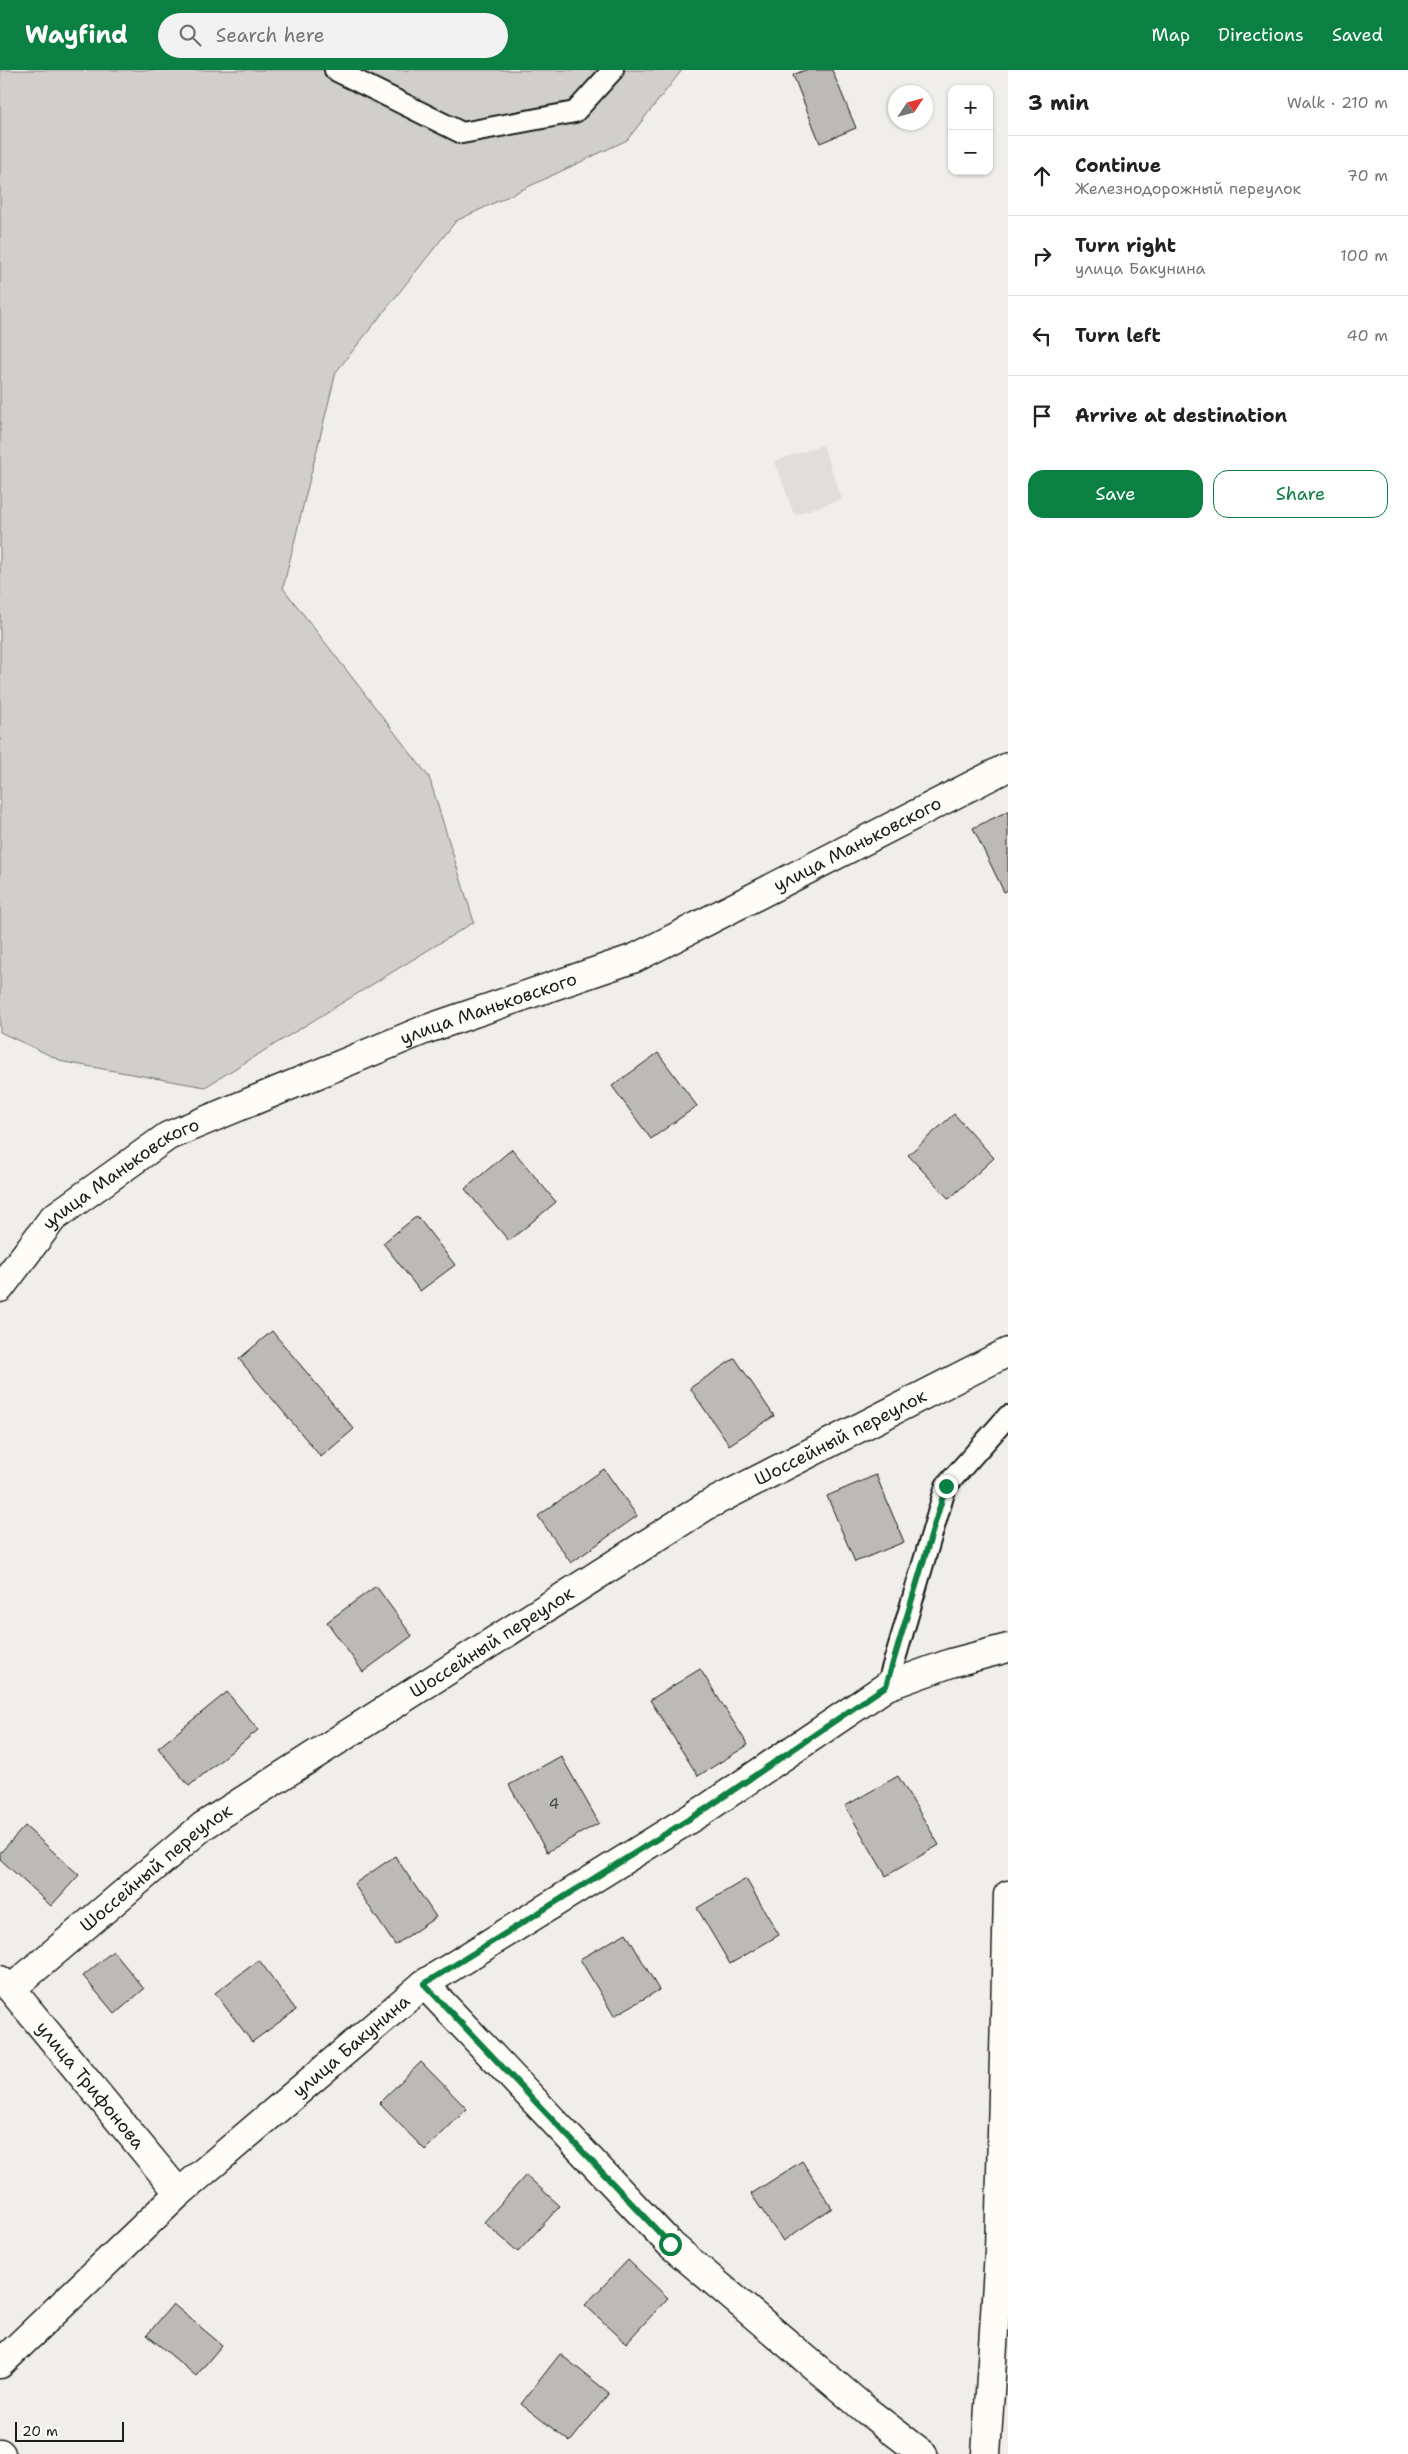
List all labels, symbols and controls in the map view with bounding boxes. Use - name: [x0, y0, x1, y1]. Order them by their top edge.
- search box: [158, 13, 508, 58]
- text: Wayfind: [25, 19, 128, 51]
- icon: search: [176, 21, 204, 49]
- text: Search here: [216, 23, 324, 48]
- text: Map: [1152, 23, 1190, 47]
- text: Directions: [1218, 23, 1304, 47]
- text: Saved: [1332, 23, 1383, 47]
- north arrow: [888, 85, 933, 130]
- map controls: [948, 85, 993, 175]
- button: +: [948, 85, 993, 130]
- text: 3 min: [1028, 89, 1089, 117]
- text: Walk · 210 m: [1287, 92, 1388, 113]
- button: −: [948, 130, 993, 175]
- text: Continue: [1075, 153, 1161, 178]
- icon: ahead: [1028, 162, 1056, 190]
- text: 70 m: [1347, 165, 1388, 186]
- text: Железнодорожный переулок: [1075, 178, 1301, 199]
- text: Turn right: [1075, 233, 1176, 258]
- icon: right: [1028, 242, 1056, 270]
- text: 100 m: [1340, 245, 1388, 266]
- text: улица Бакунина: [1075, 258, 1206, 279]
- icon: left: [1028, 322, 1056, 350]
- text: Turn left: [1075, 323, 1161, 348]
- text: 40 m: [1346, 325, 1388, 346]
- icon: arrive: [1028, 402, 1056, 430]
- text: Arrive at destination: [1075, 403, 1287, 428]
- button: Save: [1028, 470, 1203, 518]
- button: Share: [1213, 470, 1388, 518]
- street label: улица Маньковского: [769, 791, 946, 897]
- street label: улица Маньковского: [396, 967, 580, 1051]
- street label: улица Маньковского: [36, 1112, 203, 1234]
- street label: Шоссейный переулок: [750, 1383, 931, 1491]
- route end: [935, 1475, 958, 1498]
- street label: Шоссейный переулок: [405, 1581, 579, 1703]
- house number: 4: [549, 1794, 559, 1814]
- street label: Шоссейный переулок: [75, 1798, 237, 1937]
- street label: улица Бакунина: [288, 1989, 415, 2103]
- street label: улица Трифонова: [31, 2016, 150, 2154]
- route start: [659, 2233, 682, 2256]
- scale bar: [15, 2419, 124, 2442]
- text: 20 m: [22, 2422, 58, 2440]

